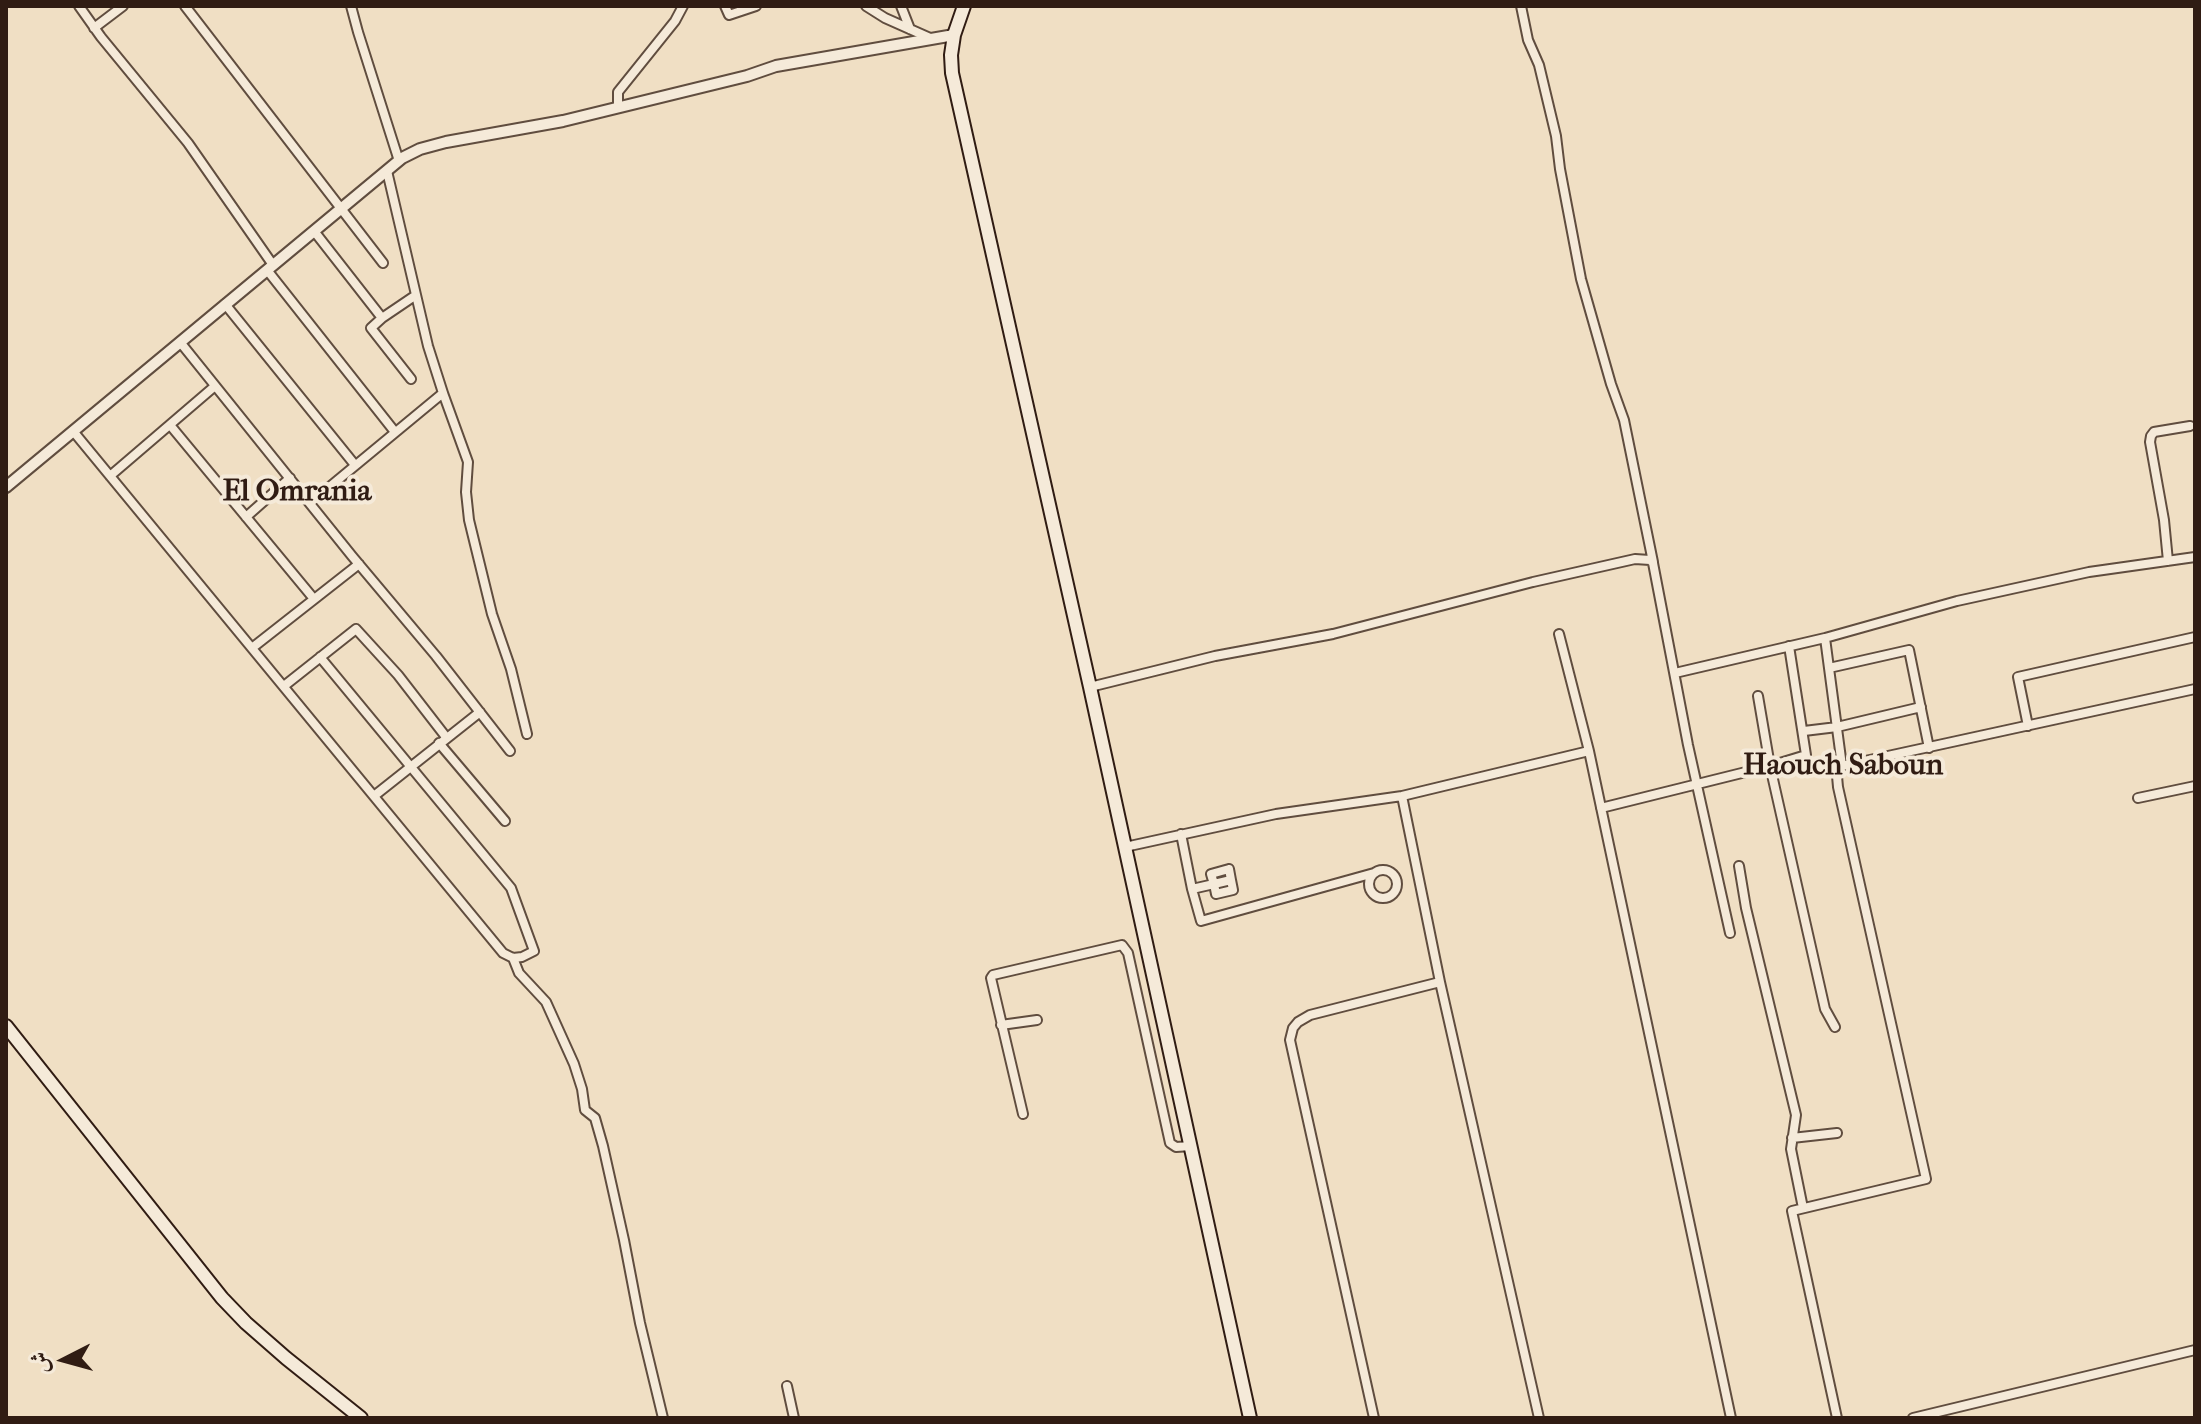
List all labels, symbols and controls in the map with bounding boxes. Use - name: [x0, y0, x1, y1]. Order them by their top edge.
- district label: El Omrania: [223, 475, 371, 511]
- district label: Haouch Saboun: [1743, 749, 1943, 785]
- north arrow: [24, 1320, 104, 1400]
- text: ش: [26, 1350, 54, 1375]

